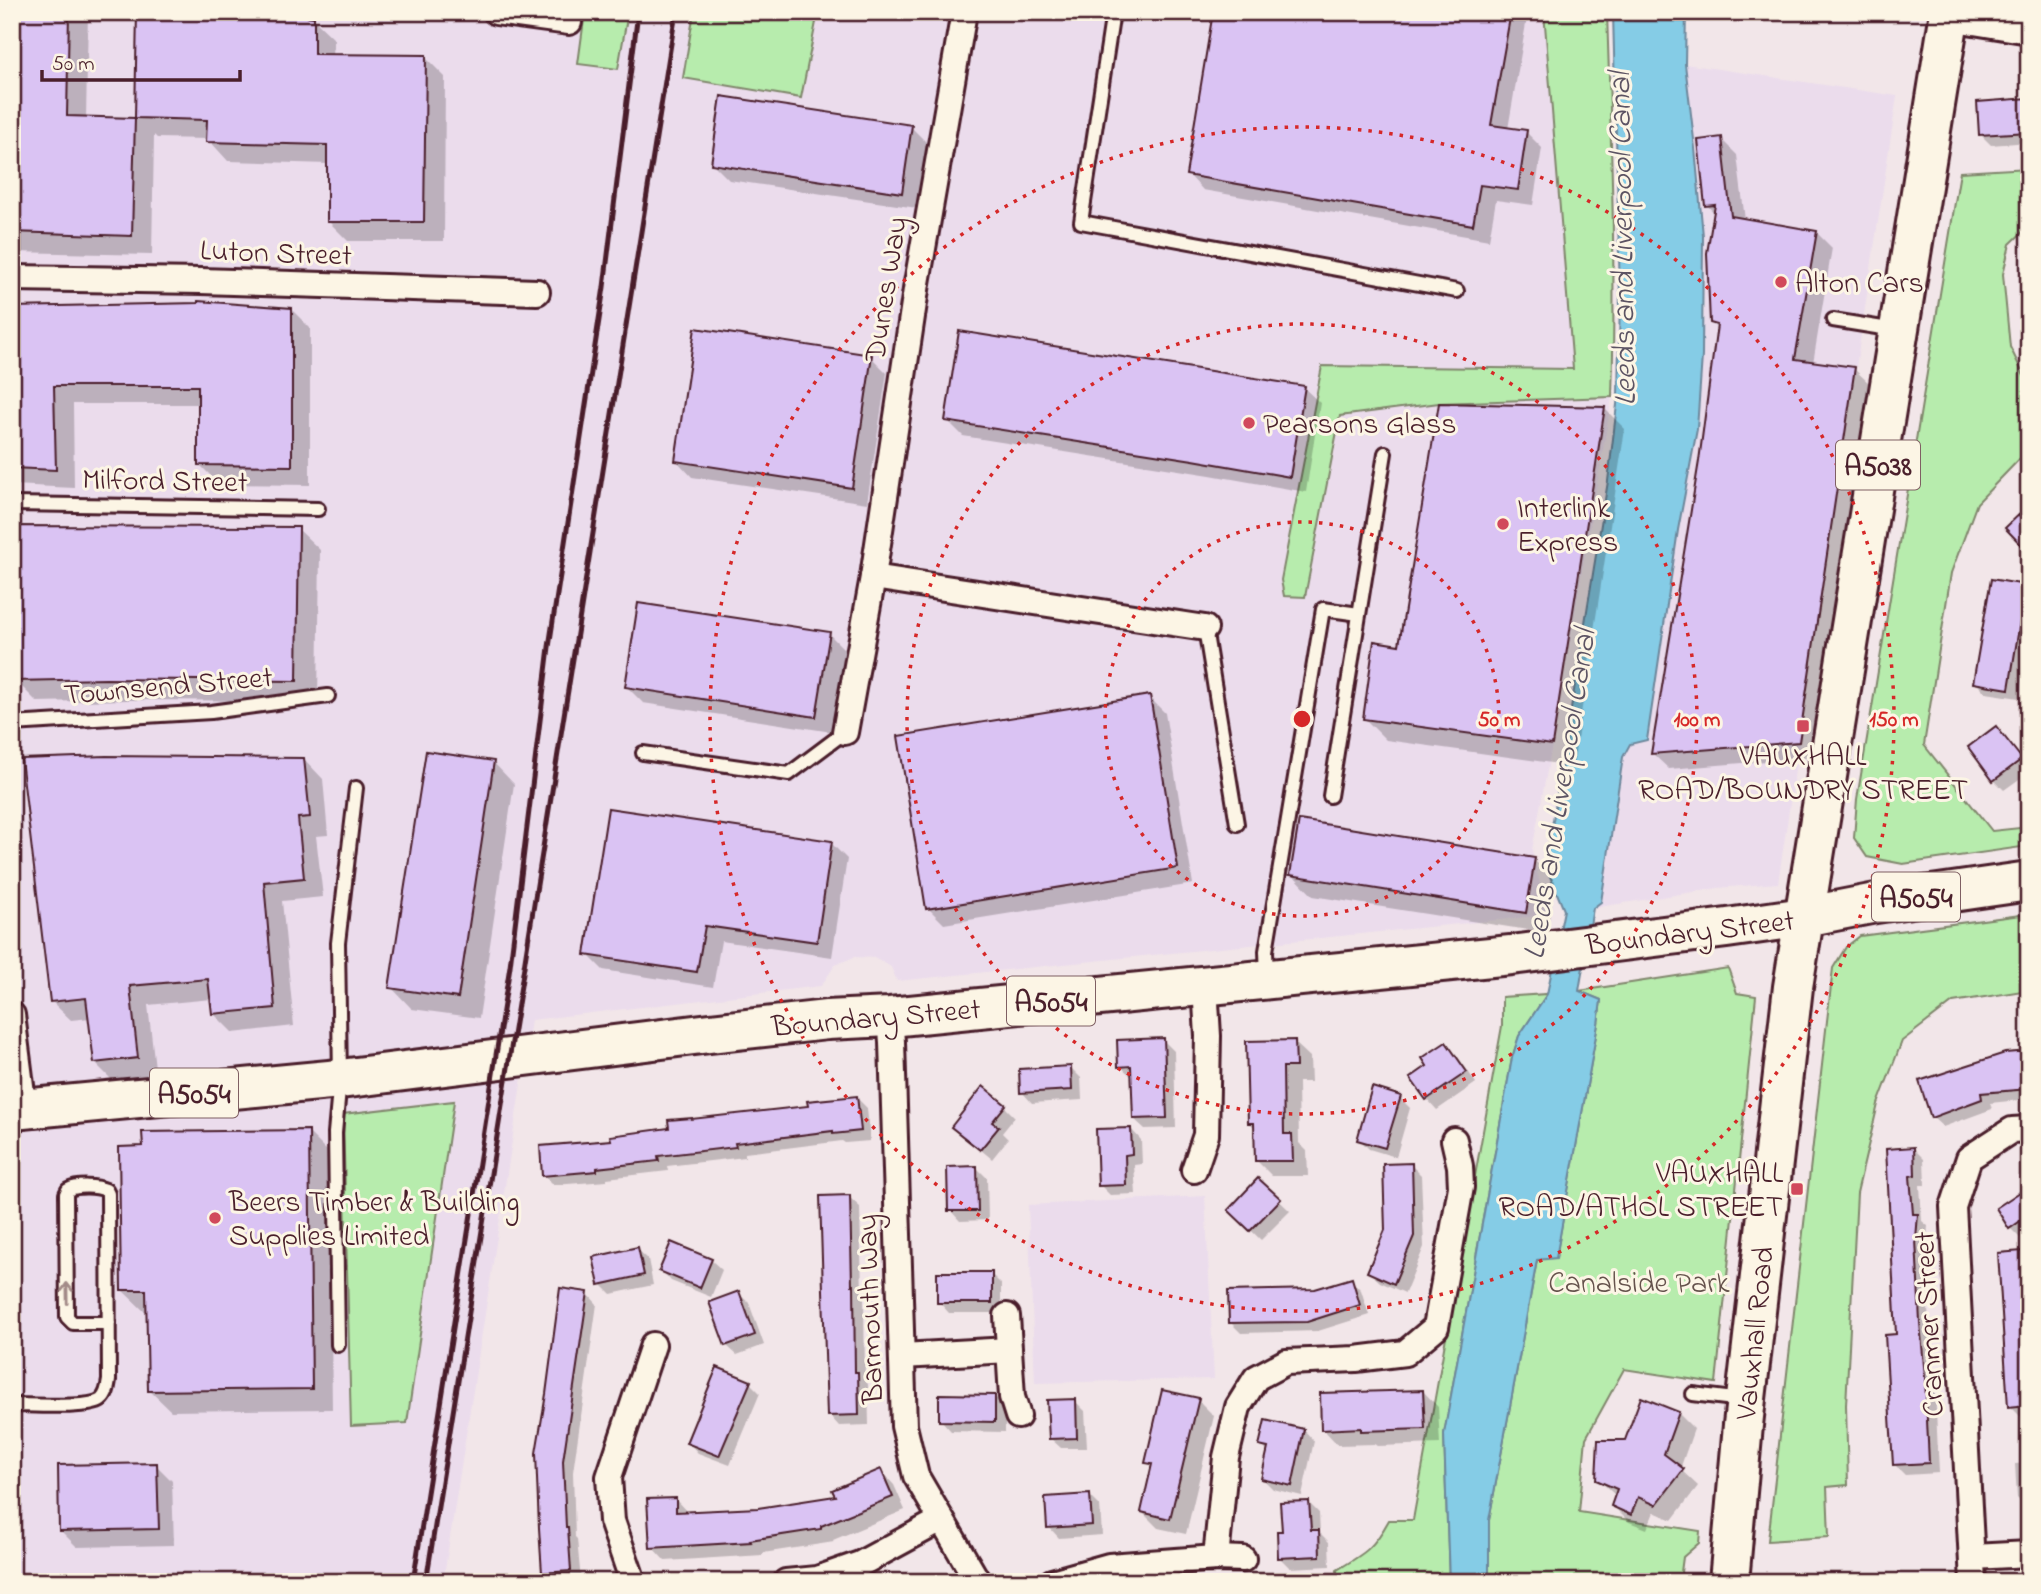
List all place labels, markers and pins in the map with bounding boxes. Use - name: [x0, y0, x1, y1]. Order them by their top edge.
- place label: Alton Cars: [1795, 263, 1924, 307]
- marker: Alton Cars: [1773, 274, 1789, 290]
- place label: Pearsons Glass: [1263, 404, 1457, 448]
- marker: Pearsons Glass: [1241, 415, 1257, 431]
- place label: Interlink Express: [1517, 488, 1618, 566]
- marker: Interlink Express: [1495, 516, 1511, 532]
- centre of rings: [1290, 707, 1314, 731]
- marker: VAUXHALL ROAD/BOUNDRY STREET: [1795, 718, 1811, 734]
- place label: VAUXHALL ROAD/BOUNDRY STREET: [1638, 736, 1968, 814]
- place label: VAUXHALL ROAD/ATHOL STREET: [1499, 1153, 1784, 1231]
- marker: VAUXHALL ROAD/ATHOL STREET: [1789, 1181, 1805, 1197]
- place label: Beers Timber & Building Supplies Limited: [228, 1182, 520, 1260]
- marker: Beers Timber & Building Supplies Limited: [207, 1210, 223, 1226]

